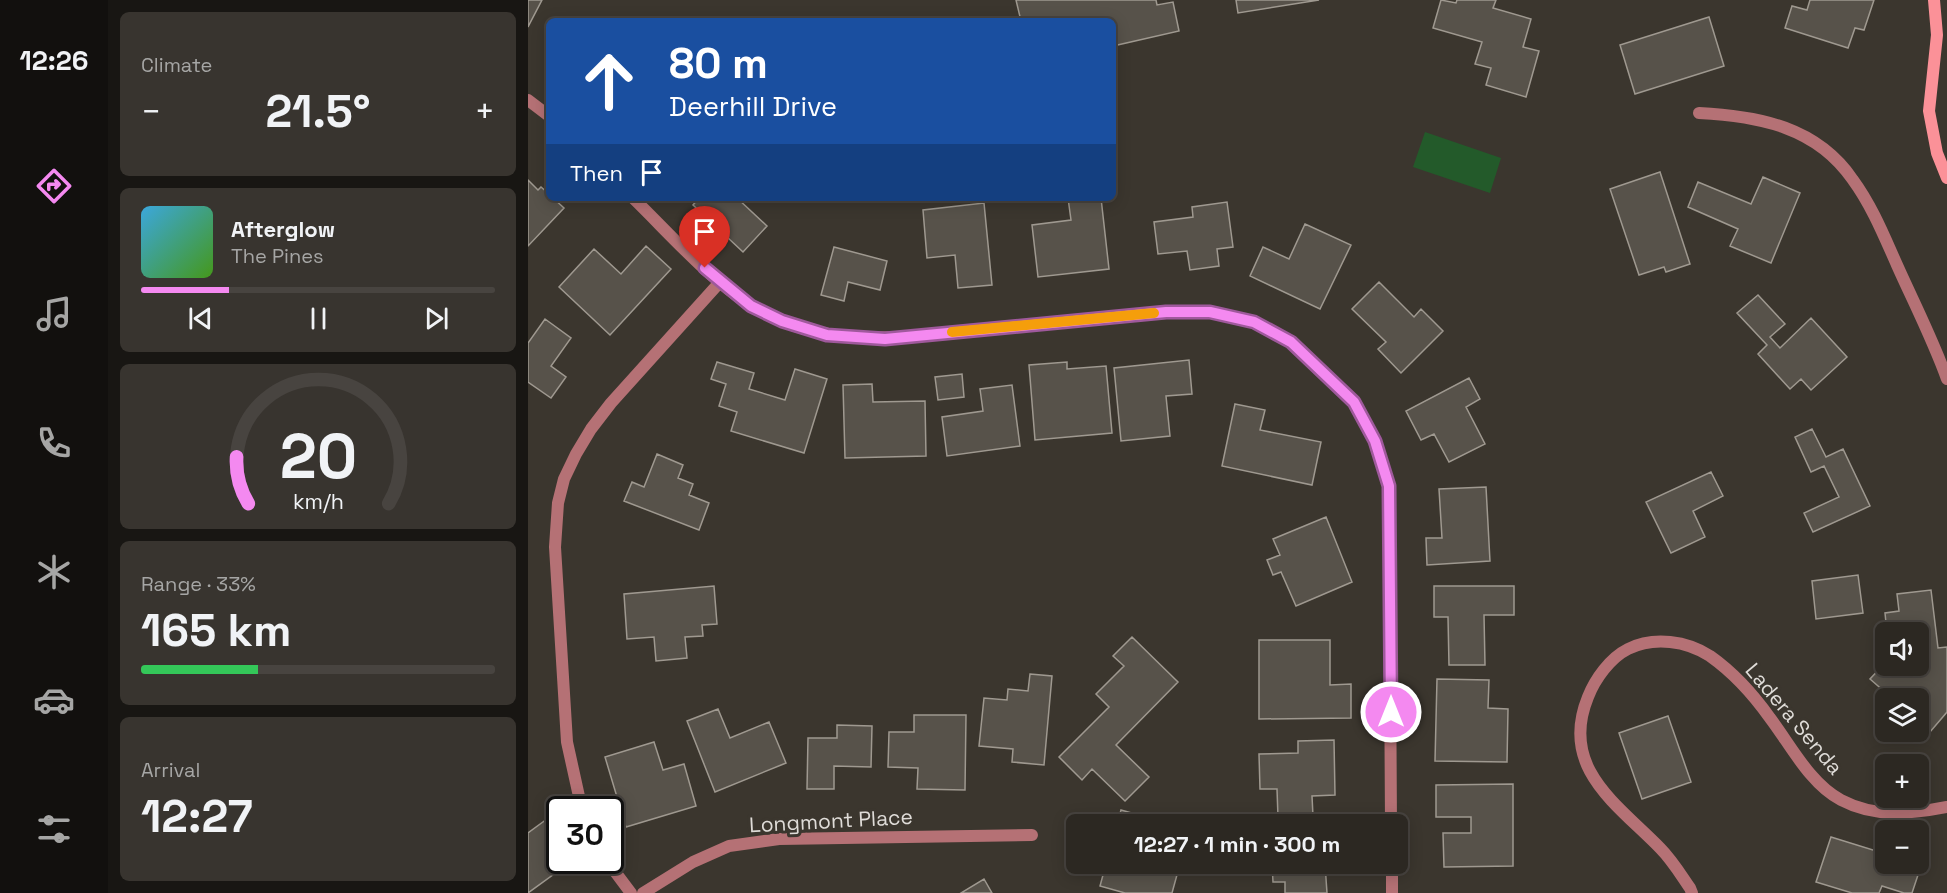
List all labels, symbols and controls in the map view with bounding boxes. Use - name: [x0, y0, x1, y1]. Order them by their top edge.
- text: 80 m: [669, 37, 768, 90]
- icon: ahead: [570, 42, 648, 120]
- text: 12:26: [19, 43, 89, 78]
- text: Climate: [141, 52, 212, 78]
- text: 21.5°: [265, 83, 371, 140]
- text: Deerhill Drive: [669, 89, 837, 124]
- text: −: [141, 91, 161, 133]
- text: +: [475, 91, 495, 133]
- icon: arrive: [635, 156, 668, 189]
- text: Then: [570, 159, 623, 187]
- icon: directions: [33, 165, 75, 207]
- pin: [679, 206, 730, 268]
- text: Afterglow: [231, 215, 335, 243]
- icon: arrive: [688, 215, 721, 248]
- text: The Pines: [231, 243, 324, 269]
- icon: music: [33, 293, 75, 335]
- icon: previous: [184, 302, 217, 335]
- icon: pause: [302, 302, 335, 335]
- icon: next: [420, 302, 453, 335]
- text: 20: [279, 417, 357, 496]
- icon: phone: [33, 422, 75, 464]
- text: km/h: [292, 488, 344, 515]
- icon: climate: [33, 551, 75, 593]
- text: Range · 33%: [141, 571, 256, 597]
- text: 165 km: [141, 602, 291, 659]
- map controls: [1875, 622, 1929, 874]
- button: sound: [1875, 622, 1929, 676]
- street label: Ladera Senda: [1740, 657, 1849, 780]
- icon: car: [33, 679, 75, 721]
- position arrow: [1359, 680, 1423, 744]
- button: layers: [1875, 688, 1929, 742]
- button: +: [1875, 754, 1929, 808]
- text: Arrival: [141, 757, 200, 783]
- text: 12:27: [141, 788, 253, 845]
- speed limit sign: 30: [546, 796, 624, 874]
- street label: Longmont Place: [748, 803, 914, 838]
- icon: filters: [33, 808, 75, 850]
- button: −: [1875, 820, 1929, 874]
- text: 12:27 · 1 min · 300 m: [1134, 830, 1340, 858]

